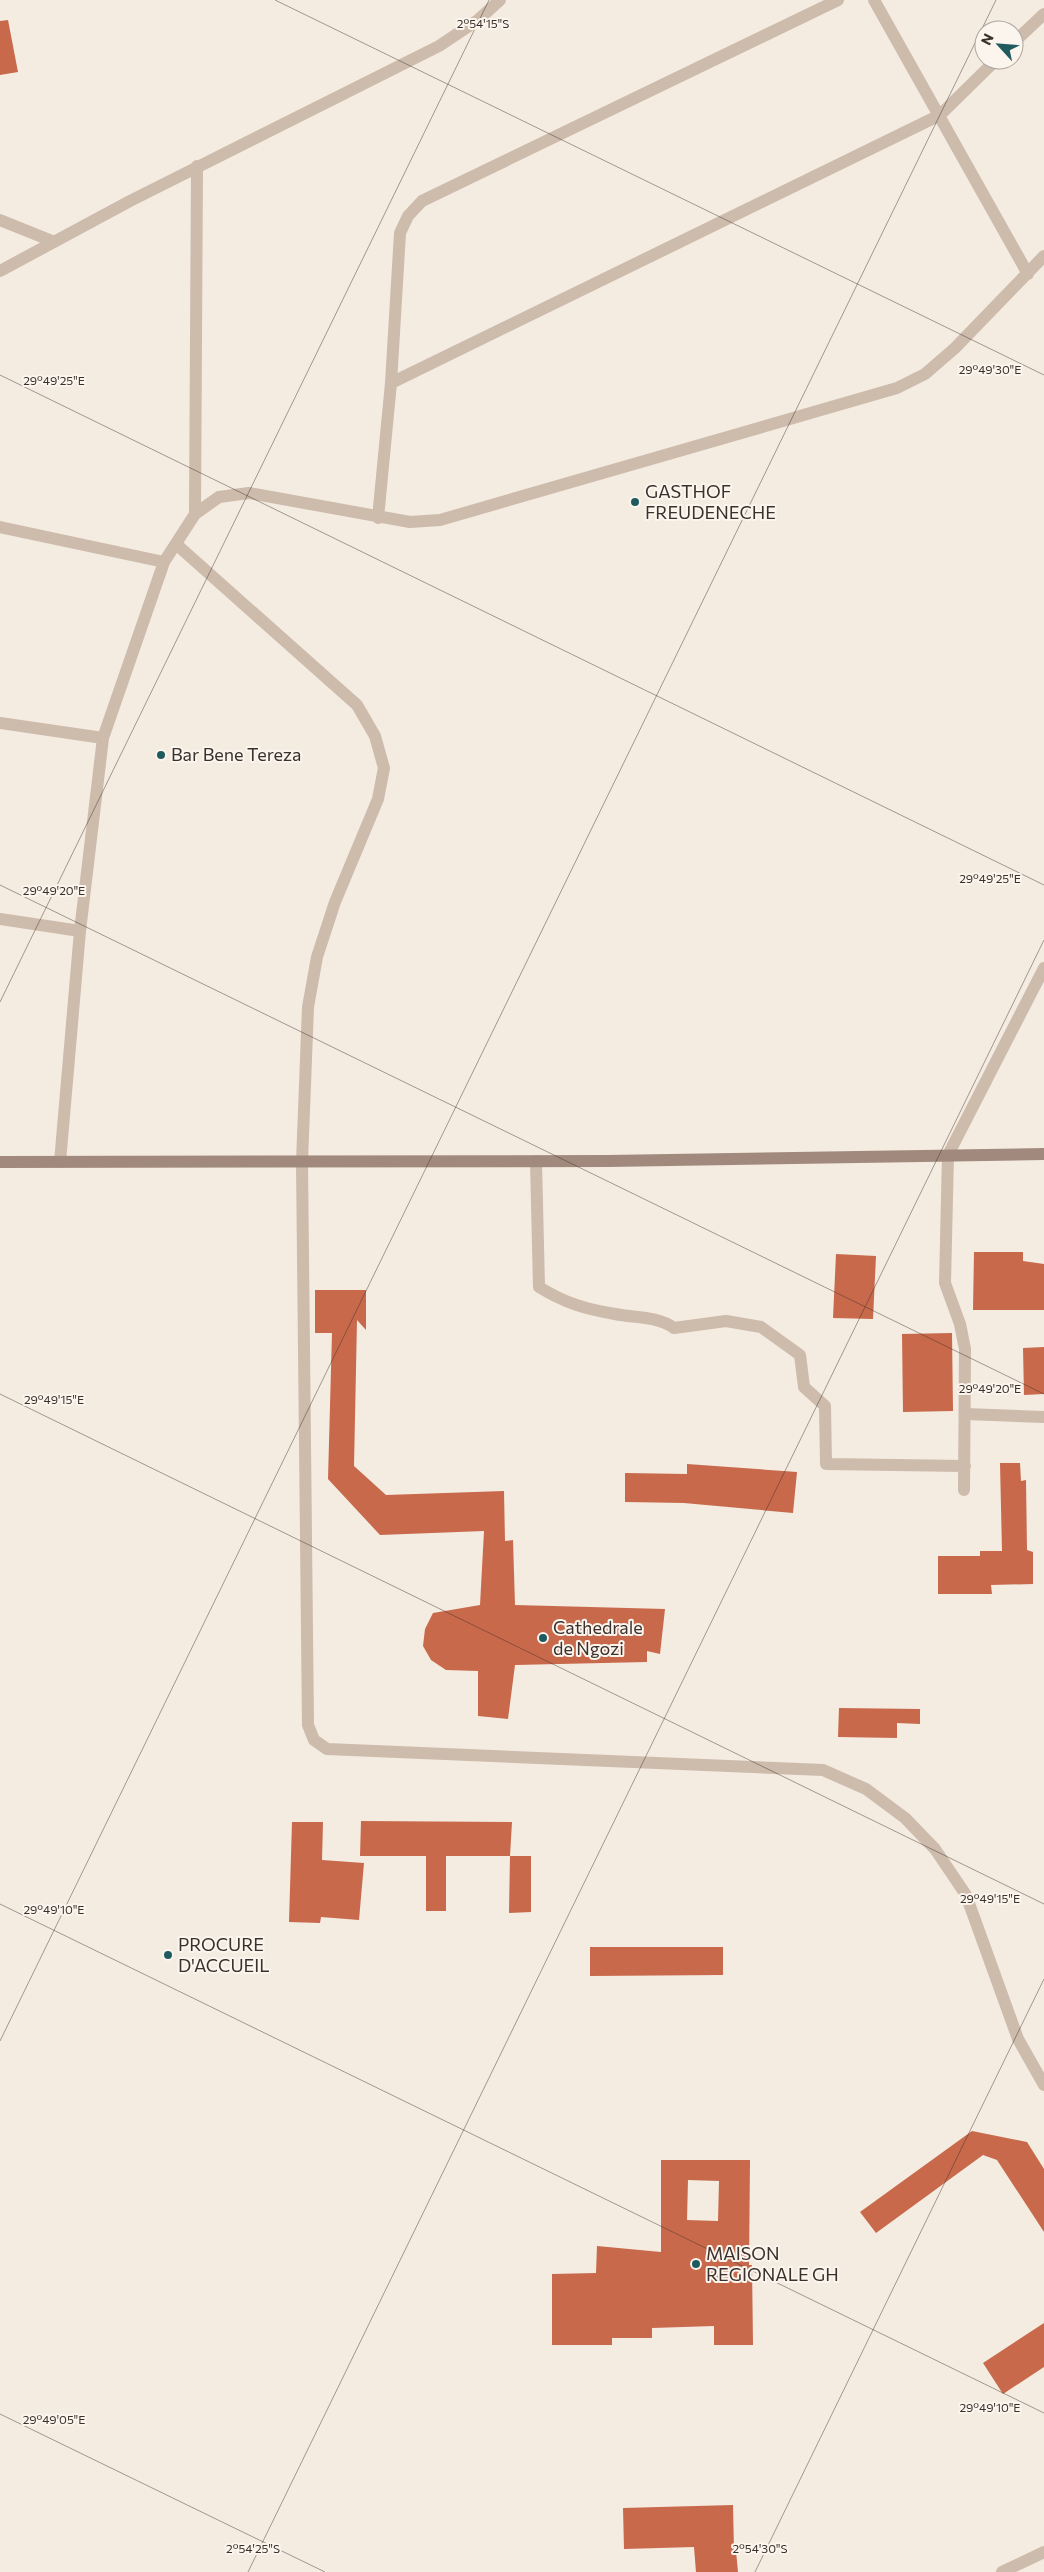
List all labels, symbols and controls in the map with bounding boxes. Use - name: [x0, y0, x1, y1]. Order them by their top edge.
- text: 2°54'15"S: [457, 16, 509, 30]
- north arrow: [974, 20, 1024, 70]
- text: N: [977, 31, 997, 48]
- text: 29°49'30"E: [959, 362, 1021, 376]
- text: 29°49'25"E: [23, 373, 85, 387]
- place label: GASTHOF FREUDENECHE: [645, 480, 776, 523]
- marker: GASTHOF FREUDENECHE: [629, 496, 641, 508]
- place label: Bar Bene Tereza: [171, 743, 301, 765]
- marker: Bar Bene Tereza: [155, 749, 167, 761]
- text: 29°49'25"E: [959, 871, 1021, 885]
- text: 29°49'20"E: [23, 883, 85, 897]
- text: 29°49'20"E: [959, 1381, 1021, 1395]
- text: 29°49'15"E: [24, 1392, 84, 1406]
- place label: Cathedrale de Ngozi: [553, 1616, 643, 1659]
- marker: Cathedrale de Ngozi: [537, 1632, 549, 1644]
- text: 29°49'15"E: [960, 1891, 1020, 1905]
- text: 29°49'10"E: [24, 1902, 84, 1916]
- place label: PROCURE D'ACCUEIL: [178, 1933, 270, 1976]
- marker: PROCURE D'ACCUEIL: [162, 1949, 174, 1961]
- place label: MAISON REGIONALE GH: [706, 2242, 839, 2285]
- marker: MAISON REGIONALE GH: [690, 2258, 702, 2270]
- text: 29°49'10"E: [960, 2400, 1020, 2414]
- text: 29°49'05"E: [23, 2412, 85, 2426]
- text: 2°54'25"S: [226, 2541, 280, 2555]
- text: 2°54'30"S: [732, 2541, 788, 2555]

